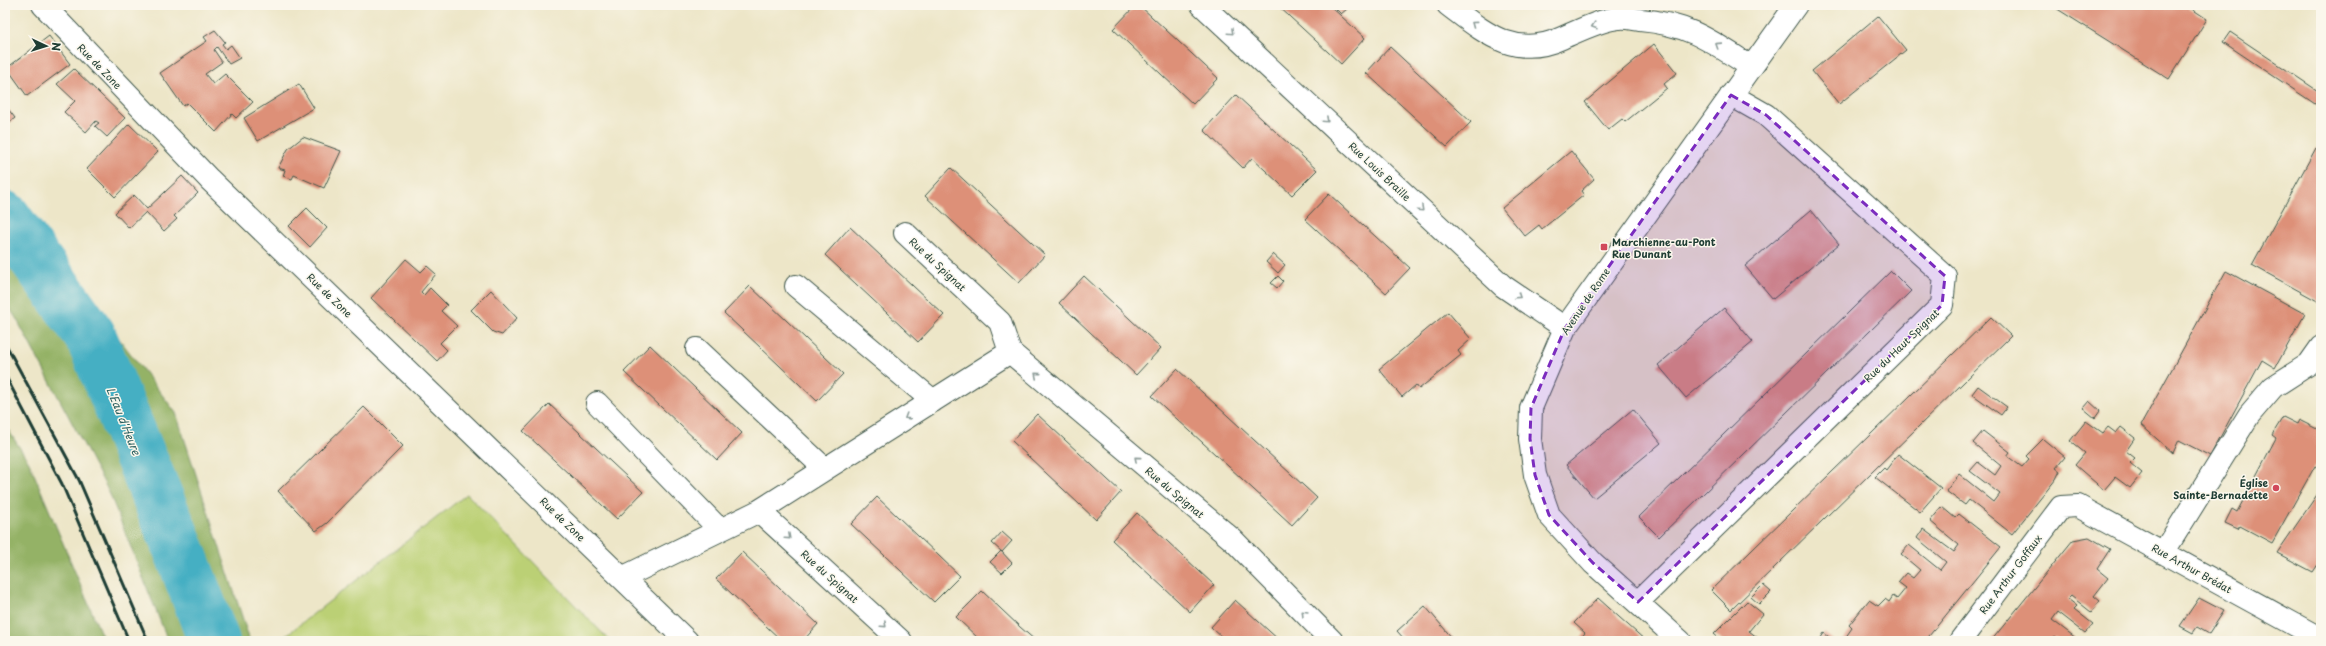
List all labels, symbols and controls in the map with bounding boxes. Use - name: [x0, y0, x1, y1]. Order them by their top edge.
- one-way arrow: [1591, 21, 1598, 30]
- one-way arrow: [1471, 22, 1478, 29]
- north arrow: [26, 26, 66, 66]
- one-way arrow: [1226, 27, 1234, 34]
- street label: Rue de Zone: [74, 40, 126, 92]
- text: N: [48, 42, 65, 52]
- one-way arrow: [1715, 43, 1722, 50]
- one-way arrow: [1321, 116, 1329, 123]
- street label: Rue Louis Braille: [1346, 138, 1415, 204]
- one-way arrow: [1416, 204, 1424, 212]
- street label: Rue du Spignat: [906, 234, 970, 294]
- place label: Marchienne-au-Pont Rue Dunant: [1612, 234, 1716, 261]
- marker: Marchienne-au-Pont Rue Dunant: [1599, 242, 1609, 252]
- street label: Avenue de Rome: [1557, 265, 1613, 337]
- street label: Rue de Zone: [304, 269, 356, 321]
- one-way arrow: [1513, 291, 1520, 298]
- street label: Rue du Haut Spignat: [1860, 305, 1942, 385]
- one-way arrow: [1035, 373, 1042, 380]
- water label: L'Eau d'Heure: [103, 384, 146, 458]
- one-way arrow: [904, 413, 911, 420]
- one-way arrow: [1134, 457, 1141, 464]
- street label: Rue du Spignat: [1142, 463, 1208, 521]
- place label: Église Sainte-Bernadette: [2173, 475, 2269, 502]
- marker: Église Sainte-Bernadette: [2271, 483, 2281, 493]
- street label: Rue de Zone: [537, 493, 589, 545]
- street label: Rue Arthur Goffaux: [1975, 531, 2045, 617]
- one-way arrow: [783, 533, 791, 540]
- street label: Rue Arthur Brédat: [2149, 540, 2235, 596]
- street label: Rue du Spignat: [798, 546, 862, 606]
- one-way arrow: [1301, 610, 1309, 618]
- one-way arrow: [879, 620, 886, 627]

